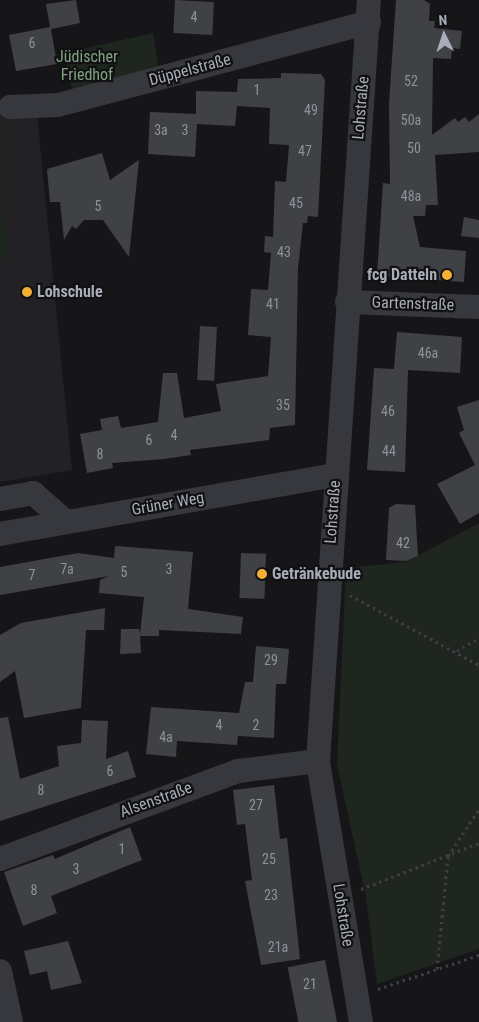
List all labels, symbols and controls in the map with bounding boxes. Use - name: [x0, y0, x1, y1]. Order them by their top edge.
- house number: 4: [191, 9, 197, 25]
- north arrow: [419, 10, 469, 60]
- text: N: [438, 12, 448, 28]
- house number: 6: [29, 35, 35, 51]
- park label: Jüdischer Friedhof: [56, 47, 118, 85]
- street label: Düppelstraße: [147, 50, 233, 90]
- house number: 52: [404, 73, 418, 89]
- street label: Lohstraße: [349, 76, 373, 140]
- house number: 1: [254, 82, 260, 98]
- house number: 49: [304, 102, 318, 118]
- house number: 50a: [401, 112, 421, 128]
- house number: 3a: [154, 122, 168, 138]
- house number: 3: [182, 122, 188, 138]
- house number: 50: [407, 140, 421, 156]
- house number: 47: [298, 143, 312, 159]
- house number: 48a: [401, 188, 421, 204]
- house number: 45: [289, 195, 303, 211]
- house number: 5: [95, 198, 101, 214]
- house number: 43: [277, 244, 291, 260]
- place label: fcg Datteln: [367, 265, 437, 285]
- marker: fcg Datteln: [441, 269, 453, 281]
- place label: Lohschule: [37, 282, 103, 302]
- marker: Lohschule: [21, 286, 33, 298]
- street label: Gartenstraße: [371, 293, 455, 315]
- house number: 41: [266, 296, 280, 312]
- house number: 46a: [418, 345, 438, 361]
- house number: 35: [276, 397, 290, 413]
- house number: 46: [381, 403, 395, 419]
- house number: 4: [171, 427, 177, 443]
- house number: 6: [146, 432, 152, 448]
- house number: 44: [382, 443, 396, 459]
- house number: 8: [97, 446, 103, 462]
- street label: Lohstraße: [321, 480, 345, 544]
- street label: Grüner Weg: [130, 488, 206, 520]
- house number: 42: [396, 535, 410, 551]
- house number: 7a: [60, 561, 74, 577]
- house number: 3: [166, 561, 172, 577]
- house number: 5: [121, 564, 127, 580]
- place label: Getränkebude: [272, 564, 361, 584]
- house number: 7: [29, 567, 35, 583]
- marker: Getränkebude: [256, 568, 268, 580]
- house number: 29: [264, 652, 278, 668]
- house number: 4: [216, 717, 222, 733]
- house number: 2: [253, 717, 259, 733]
- house number: 4a: [159, 729, 173, 745]
- house number: 6: [107, 763, 113, 779]
- street label: Alsenstraße: [117, 778, 195, 822]
- house number: 8: [38, 782, 44, 798]
- house number: 27: [249, 797, 263, 813]
- house number: 1: [119, 841, 125, 857]
- house number: 25: [262, 851, 276, 867]
- house number: 3: [73, 861, 79, 877]
- house number: 8: [31, 882, 37, 898]
- street label: Lohstraße: [329, 882, 357, 948]
- house number: 23: [264, 887, 278, 903]
- house number: 21a: [268, 939, 288, 955]
- house number: 21: [303, 976, 317, 992]

